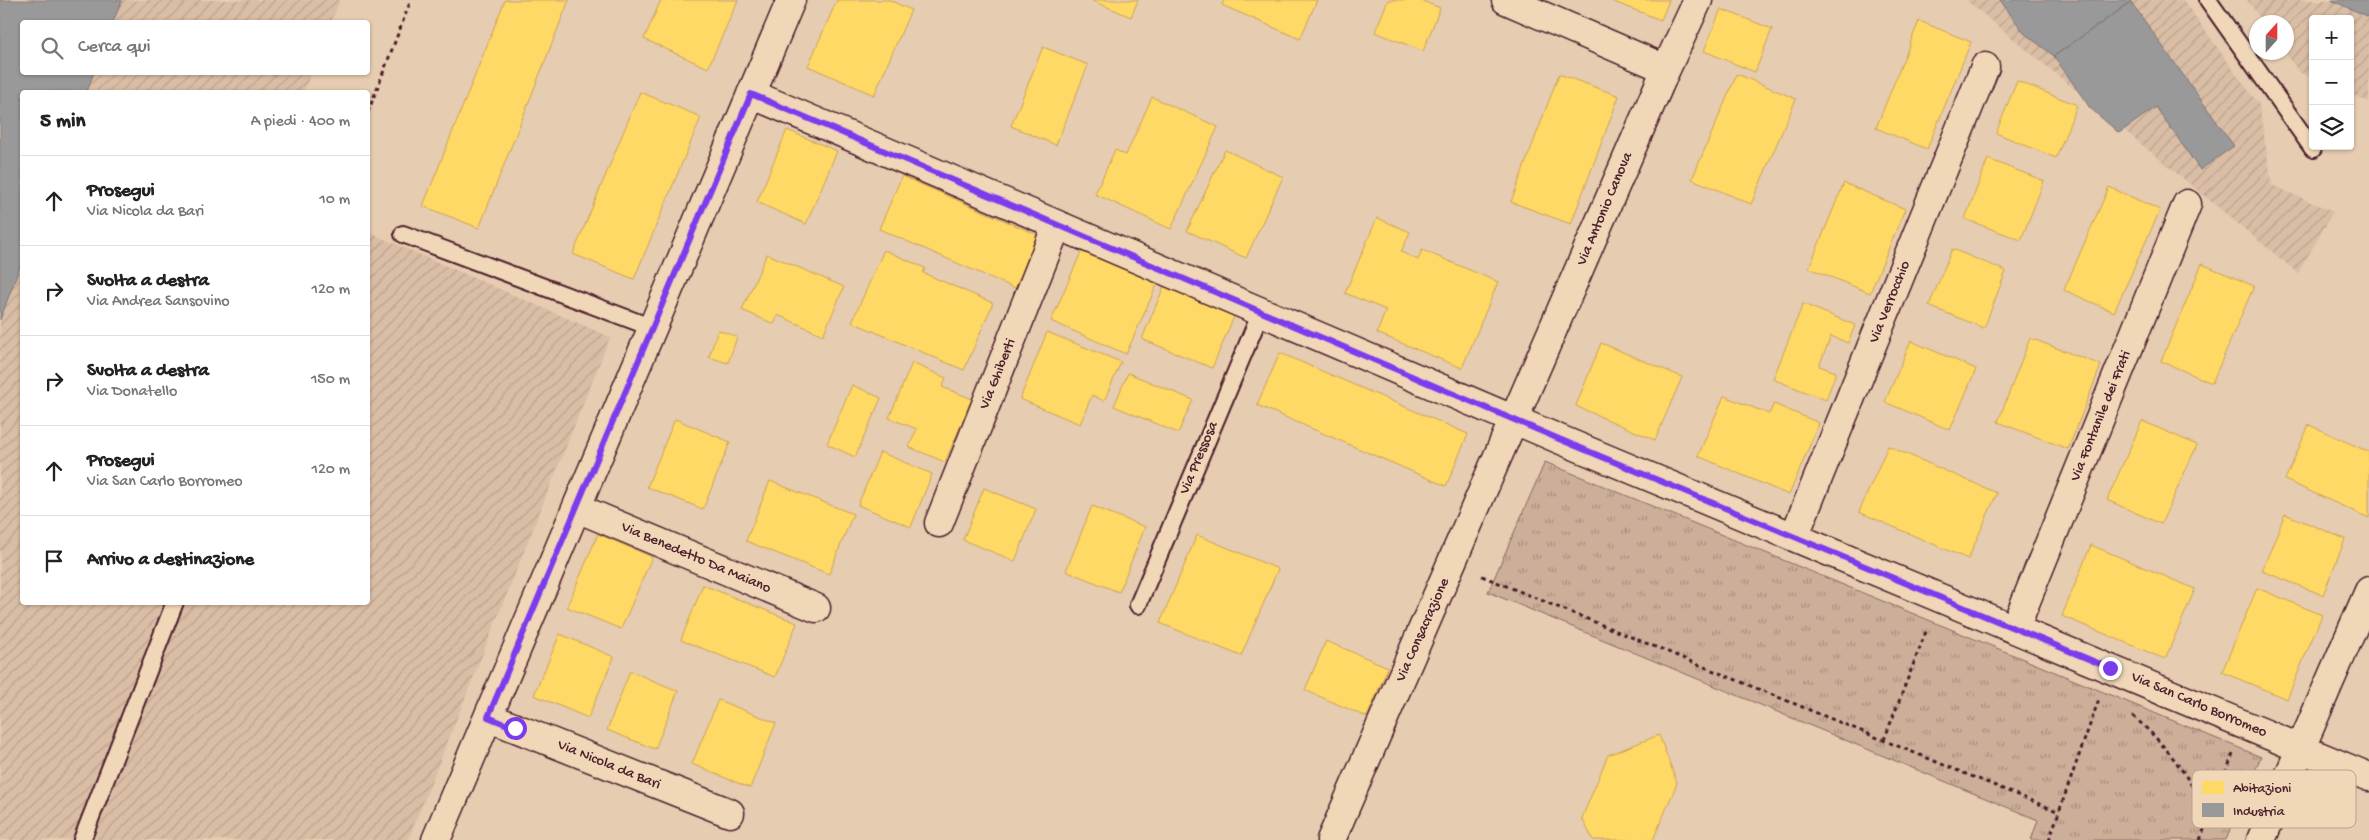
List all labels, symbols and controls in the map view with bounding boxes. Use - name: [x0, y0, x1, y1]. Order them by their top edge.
- north arrow: [2249, 15, 2294, 60]
- map controls: [2309, 15, 2354, 150]
- button: +: [2309, 15, 2354, 60]
- search box: [20, 20, 370, 75]
- icon: search: [38, 34, 66, 62]
- text: Cerca qui: [78, 36, 151, 59]
- button: −: [2309, 60, 2354, 105]
- button: layers: [2309, 105, 2354, 150]
- text: 5 min: [40, 110, 85, 135]
- text: A piedi · 400 m: [251, 113, 350, 132]
- street label: Via Antonio Canova: [1573, 149, 1637, 269]
- text: Prosegui: [87, 180, 155, 203]
- icon: ahead: [40, 187, 68, 215]
- text: 10 m: [319, 191, 350, 210]
- text: Via Nicola da Bari: [87, 203, 204, 222]
- street label: Via Verrocchio: [1865, 258, 1915, 347]
- text: Svolta a destra: [87, 270, 209, 293]
- icon: right: [40, 277, 68, 305]
- text: 120 m: [311, 281, 350, 300]
- text: Via Andrea Sansovino: [87, 293, 230, 312]
- street label: Via Ghiberti: [975, 336, 1020, 413]
- street label: Via Fontanile dei Frati: [2066, 348, 2135, 485]
- text: Svolta a destra: [87, 360, 209, 383]
- icon: right: [40, 367, 68, 395]
- text: 150 m: [311, 371, 350, 390]
- text: Via Donatello: [87, 383, 177, 402]
- street label: Via Pressosa: [1175, 418, 1223, 498]
- text: Prosegui: [87, 450, 155, 473]
- icon: ahead: [40, 457, 68, 485]
- text: 120 m: [311, 461, 350, 480]
- text: Via San Carlo Borromeo: [87, 473, 243, 492]
- street label: Via Benedetto Da Maiano: [618, 518, 774, 598]
- icon: arrive: [40, 547, 68, 575]
- text: Arrivo a destinazione: [87, 549, 254, 572]
- street label: Via Consacrazione: [1392, 575, 1454, 686]
- route end: [2099, 657, 2122, 680]
- street label: Via San Carlo Borromeo: [2127, 668, 2270, 742]
- route start: [504, 717, 527, 740]
- street label: Via Nicola da Bari: [554, 736, 663, 794]
- legend: [2192, 770, 2356, 828]
- text: Abitazioni: [2233, 781, 2291, 798]
- text: Industria: [2233, 804, 2286, 821]

